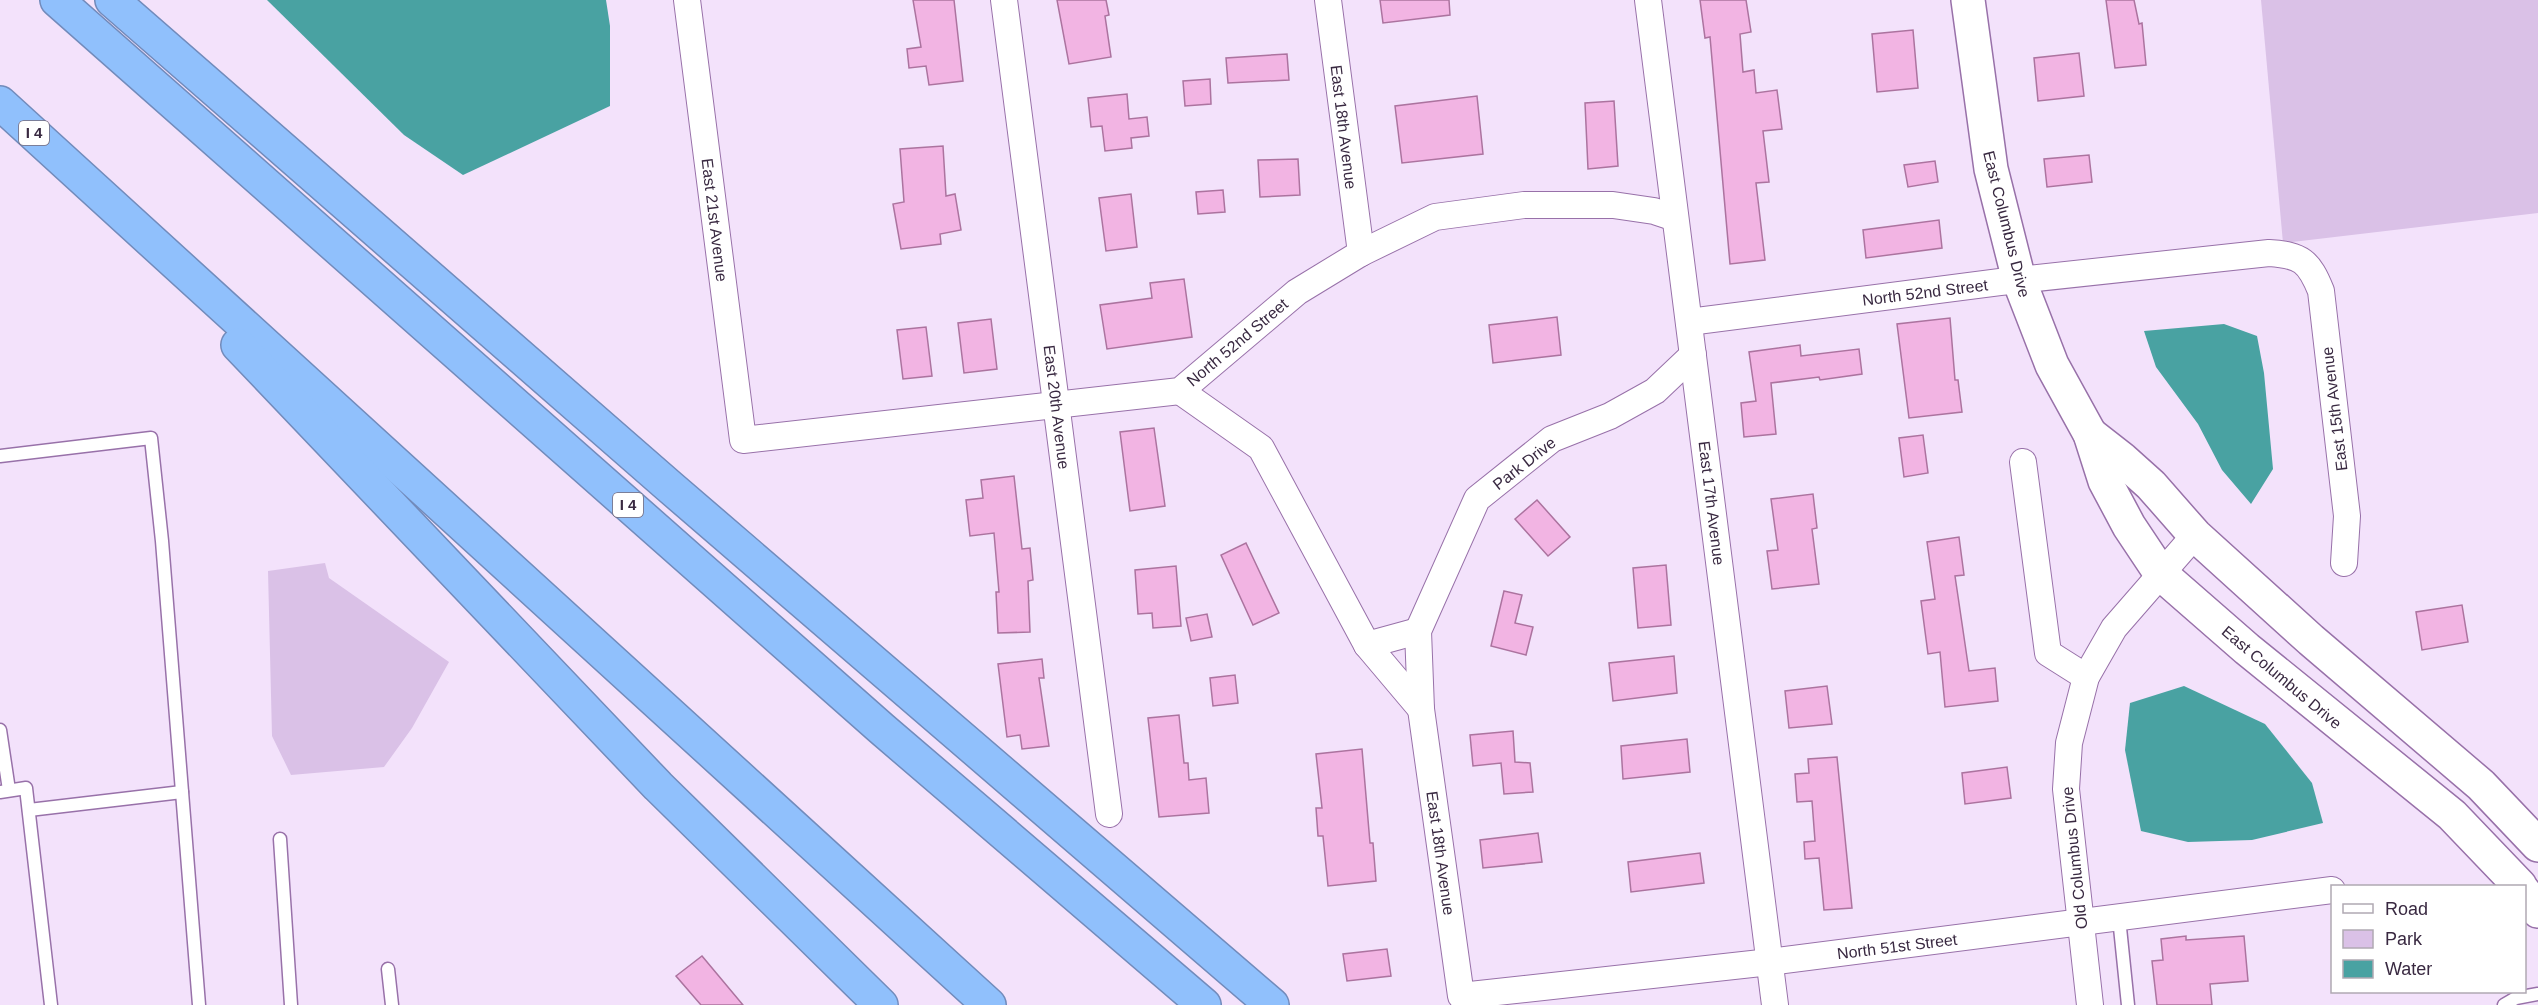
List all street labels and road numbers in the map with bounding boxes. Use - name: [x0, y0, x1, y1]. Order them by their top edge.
- street label: East 18th Avenue: [1327, 64, 1360, 190]
- road number: I 4: [19, 121, 49, 145]
- street label: East Columbus Drive: [1980, 149, 2033, 299]
- street label: East 21st Avenue: [698, 157, 731, 283]
- street label: North 52nd Street: [1861, 276, 1989, 309]
- street label: North 52nd Street: [1183, 295, 1292, 389]
- street label: East 20th Avenue: [1040, 344, 1073, 470]
- street label: East 15th Avenue: [2318, 346, 2351, 472]
- street label: Park Drive: [1490, 434, 1559, 493]
- street label: East 17th Avenue: [1695, 440, 1728, 566]
- road number: I 4: [613, 493, 643, 517]
- street label: East Columbus Drive: [2219, 623, 2345, 732]
- street label: Old Columbus Drive: [2059, 786, 2090, 930]
- street label: East 18th Avenue: [1423, 790, 1458, 916]
- street label: North 51st Street: [1836, 931, 1959, 962]

